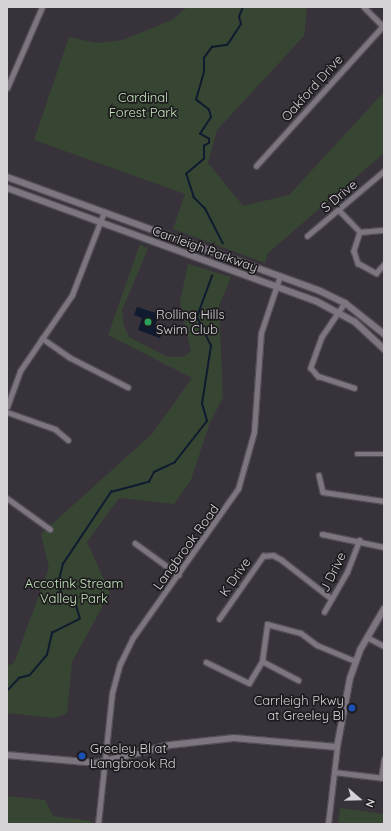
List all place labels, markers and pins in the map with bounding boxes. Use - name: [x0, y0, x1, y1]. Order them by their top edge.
- place label: Rolling Hills Swim Club: [156, 307, 225, 338]
- marker: Rolling Hills Swim Club: [143, 317, 153, 327]
- place label: Carrleigh Pkwy at Greeley Bl: [254, 693, 344, 724]
- marker: Carrleigh Pkwy at Greeley Bl: [347, 703, 357, 713]
- place label: Greeley Bl at Langbrook Rd: [90, 741, 176, 772]
- marker: Greeley Bl at Langbrook Rd: [77, 751, 87, 761]

